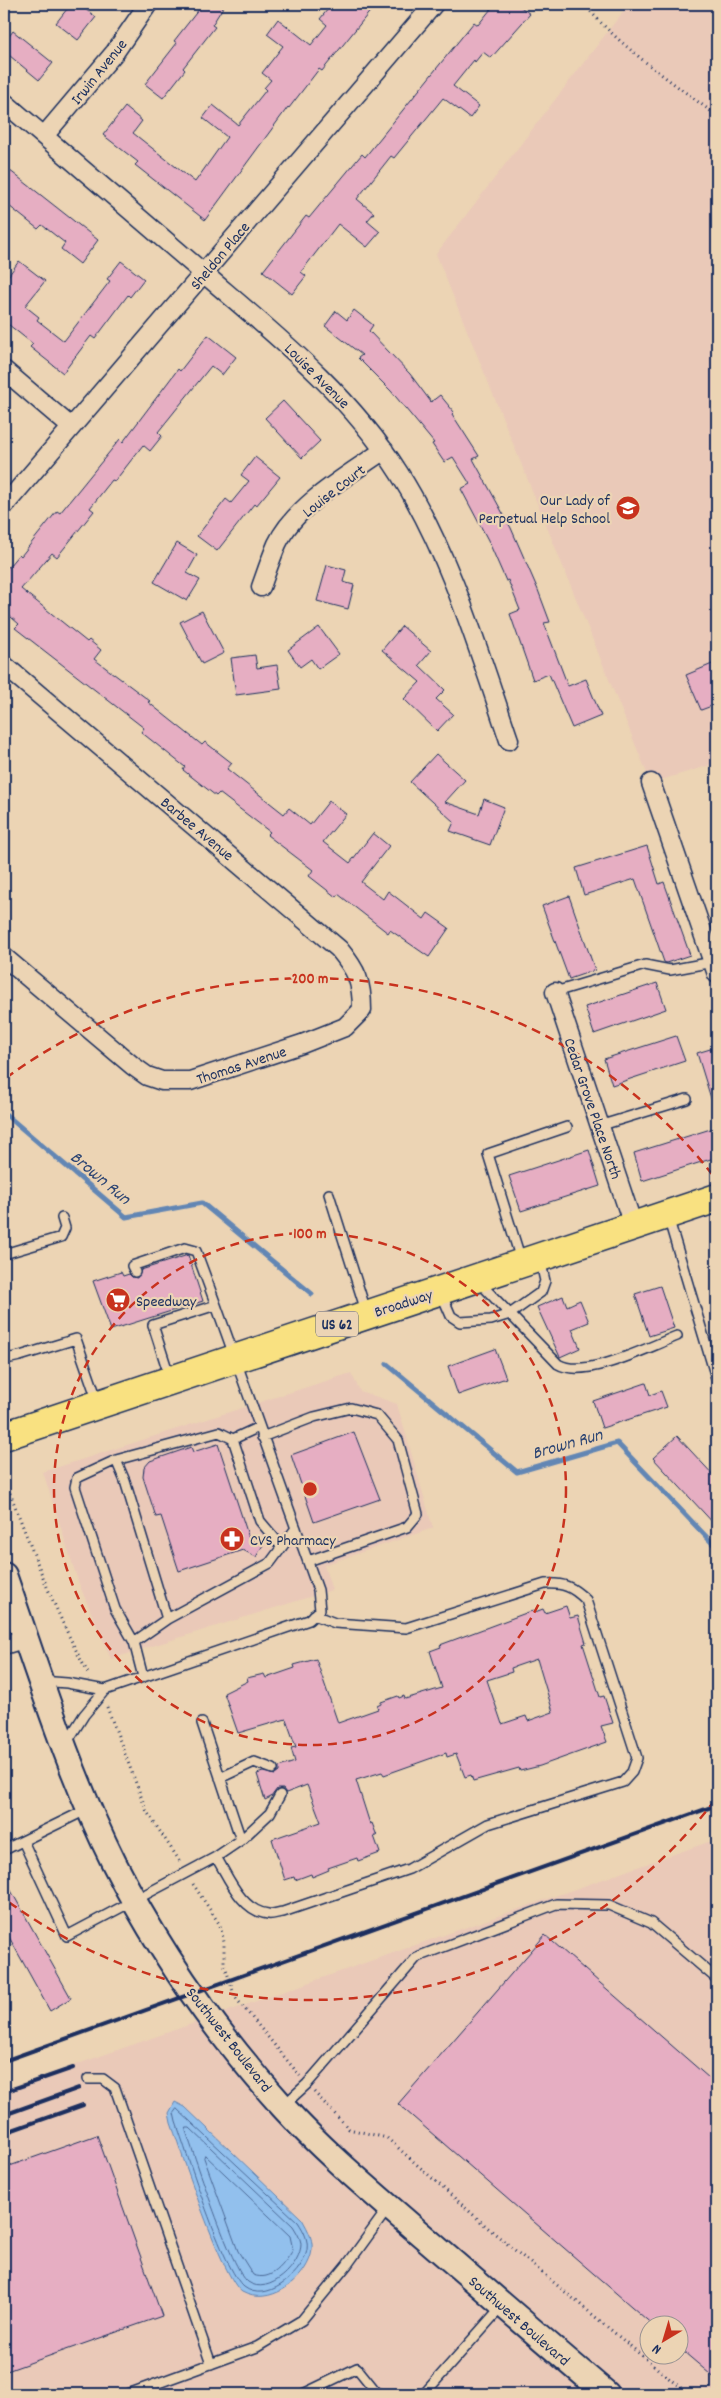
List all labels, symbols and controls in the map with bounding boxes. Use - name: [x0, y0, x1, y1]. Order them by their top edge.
- street label: Irwin Avenue: [66, 35, 134, 110]
- street label: Sheldon Place: [185, 217, 256, 296]
- street label: Louise Avenue: [278, 339, 354, 415]
- street label: Louise Court: [298, 460, 371, 524]
- place label: Our Lady of Perpetual Help School: [479, 490, 610, 531]
- school or university icon: Our Lady of Perpetual Help School: [615, 495, 641, 521]
- street label: Barbee Avenue: [155, 792, 238, 867]
- text: 200 m: [292, 969, 328, 991]
- street label: Cedar Grove Place North: [557, 1035, 627, 1183]
- street label: Thomas Avenue: [194, 1041, 290, 1092]
- water label: Brown Run: [64, 1146, 136, 1212]
- text: 100 m: [293, 1224, 327, 1246]
- street label: Broadway: [372, 1284, 436, 1325]
- supermarket icon: Speedway: [105, 1287, 131, 1313]
- place label: Speedway: [136, 1291, 197, 1314]
- road number: US 62: [316, 1312, 358, 1336]
- water label: Brown Run: [530, 1423, 606, 1467]
- centre of rings: [301, 1480, 319, 1498]
- pharmacy icon: CVS Pharmacy: [219, 1526, 245, 1552]
- place label: CVS Pharmacy: [250, 1530, 336, 1553]
- street label: Southwest Boulevard: [180, 1983, 277, 2098]
- street label: Southwest Boulevard: [463, 2271, 574, 2373]
- north arrow: [638, 2316, 688, 2366]
- text: N: [648, 2339, 666, 2359]

